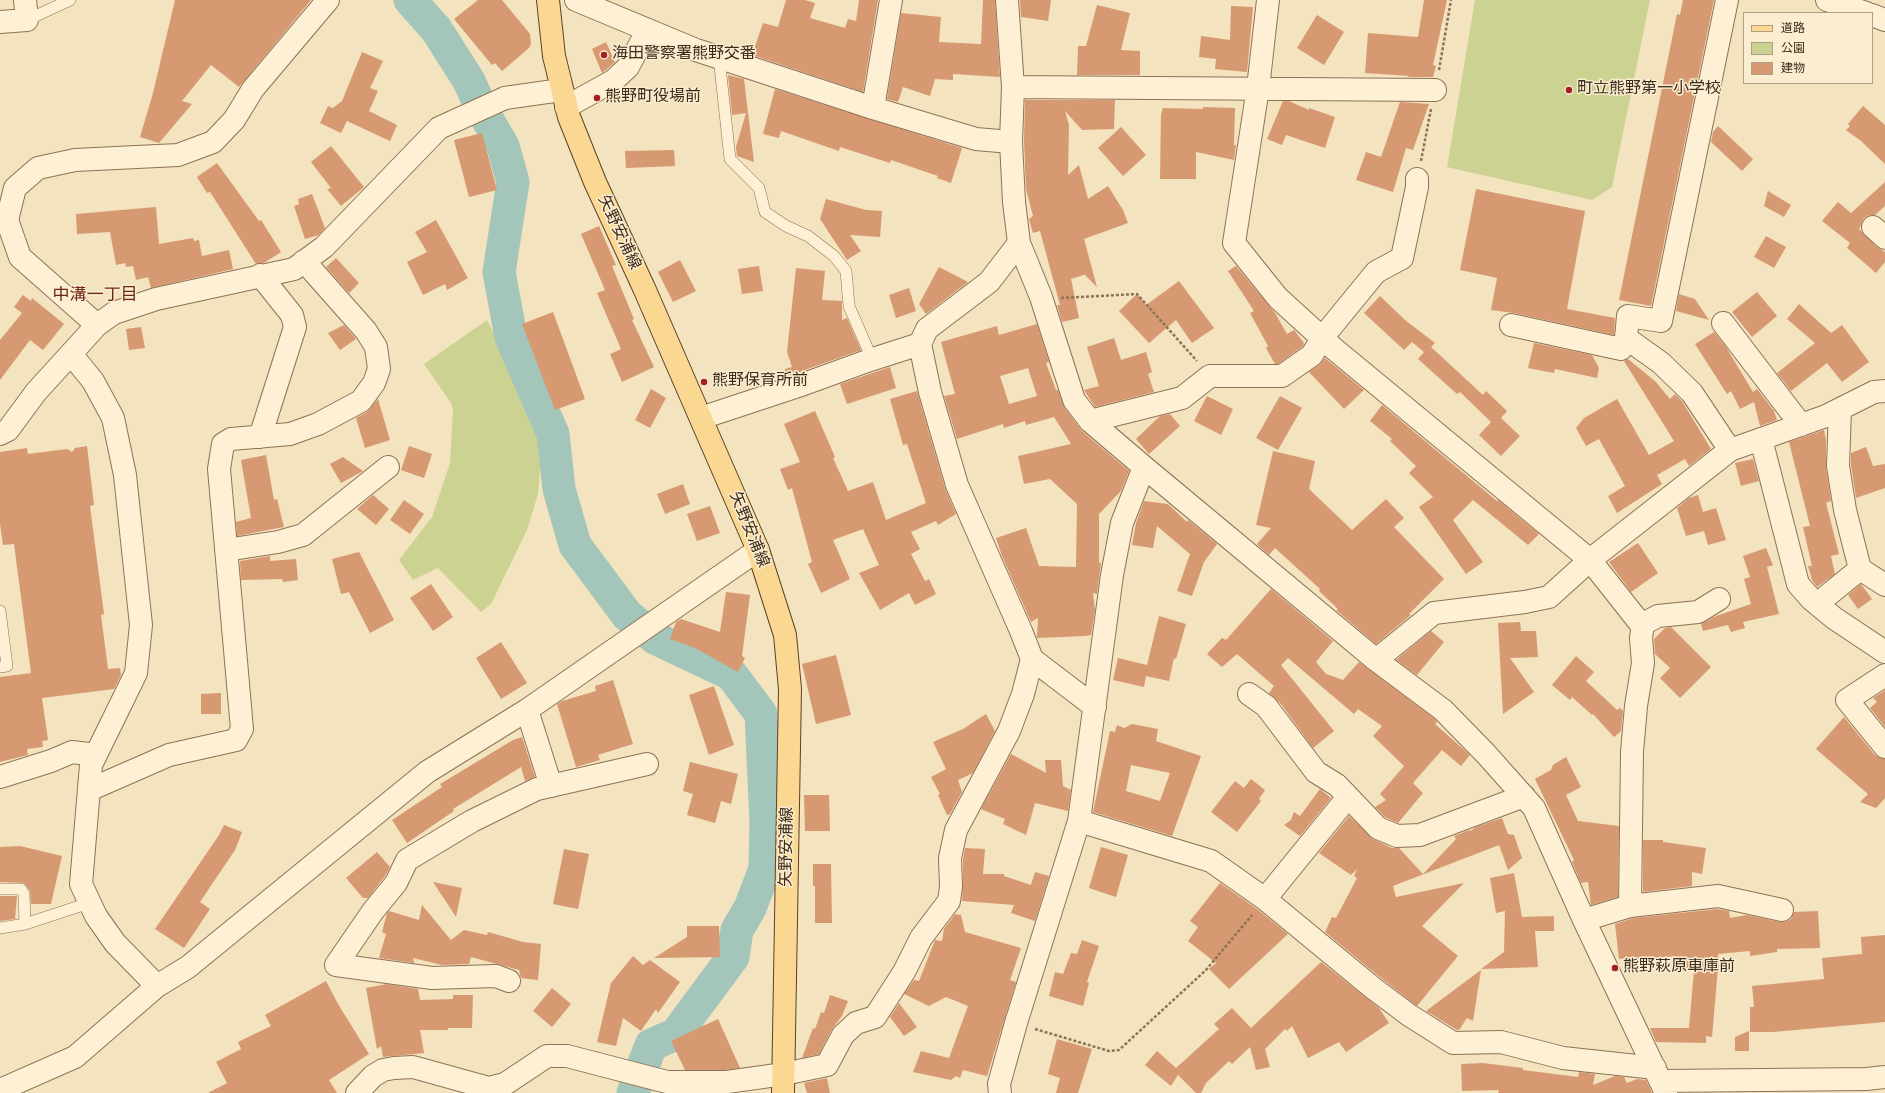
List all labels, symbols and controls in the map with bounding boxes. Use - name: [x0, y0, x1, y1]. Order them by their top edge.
- legend: [1743, 12, 1873, 84]
- text: 道路: [1781, 19, 1805, 38]
- text: 公園: [1781, 39, 1805, 58]
- place label: 海田警察署熊野交番: [612, 45, 756, 65]
- marker: 海田警察署熊野交番: [599, 50, 609, 60]
- text: 建物: [1781, 59, 1805, 78]
- place label: 町立熊野第一小学校: [1577, 80, 1721, 100]
- marker: 町立熊野第一小学校: [1564, 85, 1574, 95]
- place label: 熊野町役場前: [605, 88, 701, 108]
- marker: 熊野町役場前: [592, 93, 602, 103]
- street label: 矢野安浦線: [592, 193, 644, 273]
- district label: 中溝一丁目: [53, 287, 137, 307]
- place label: 熊野保育所前: [712, 372, 808, 392]
- marker: 熊野保育所前: [699, 377, 709, 387]
- street label: 矢野安浦線: [724, 489, 772, 571]
- street label: 矢野安浦線: [778, 807, 798, 887]
- place label: 熊野萩原車庫前: [1623, 958, 1735, 978]
- marker: 熊野萩原車庫前: [1610, 963, 1620, 973]

